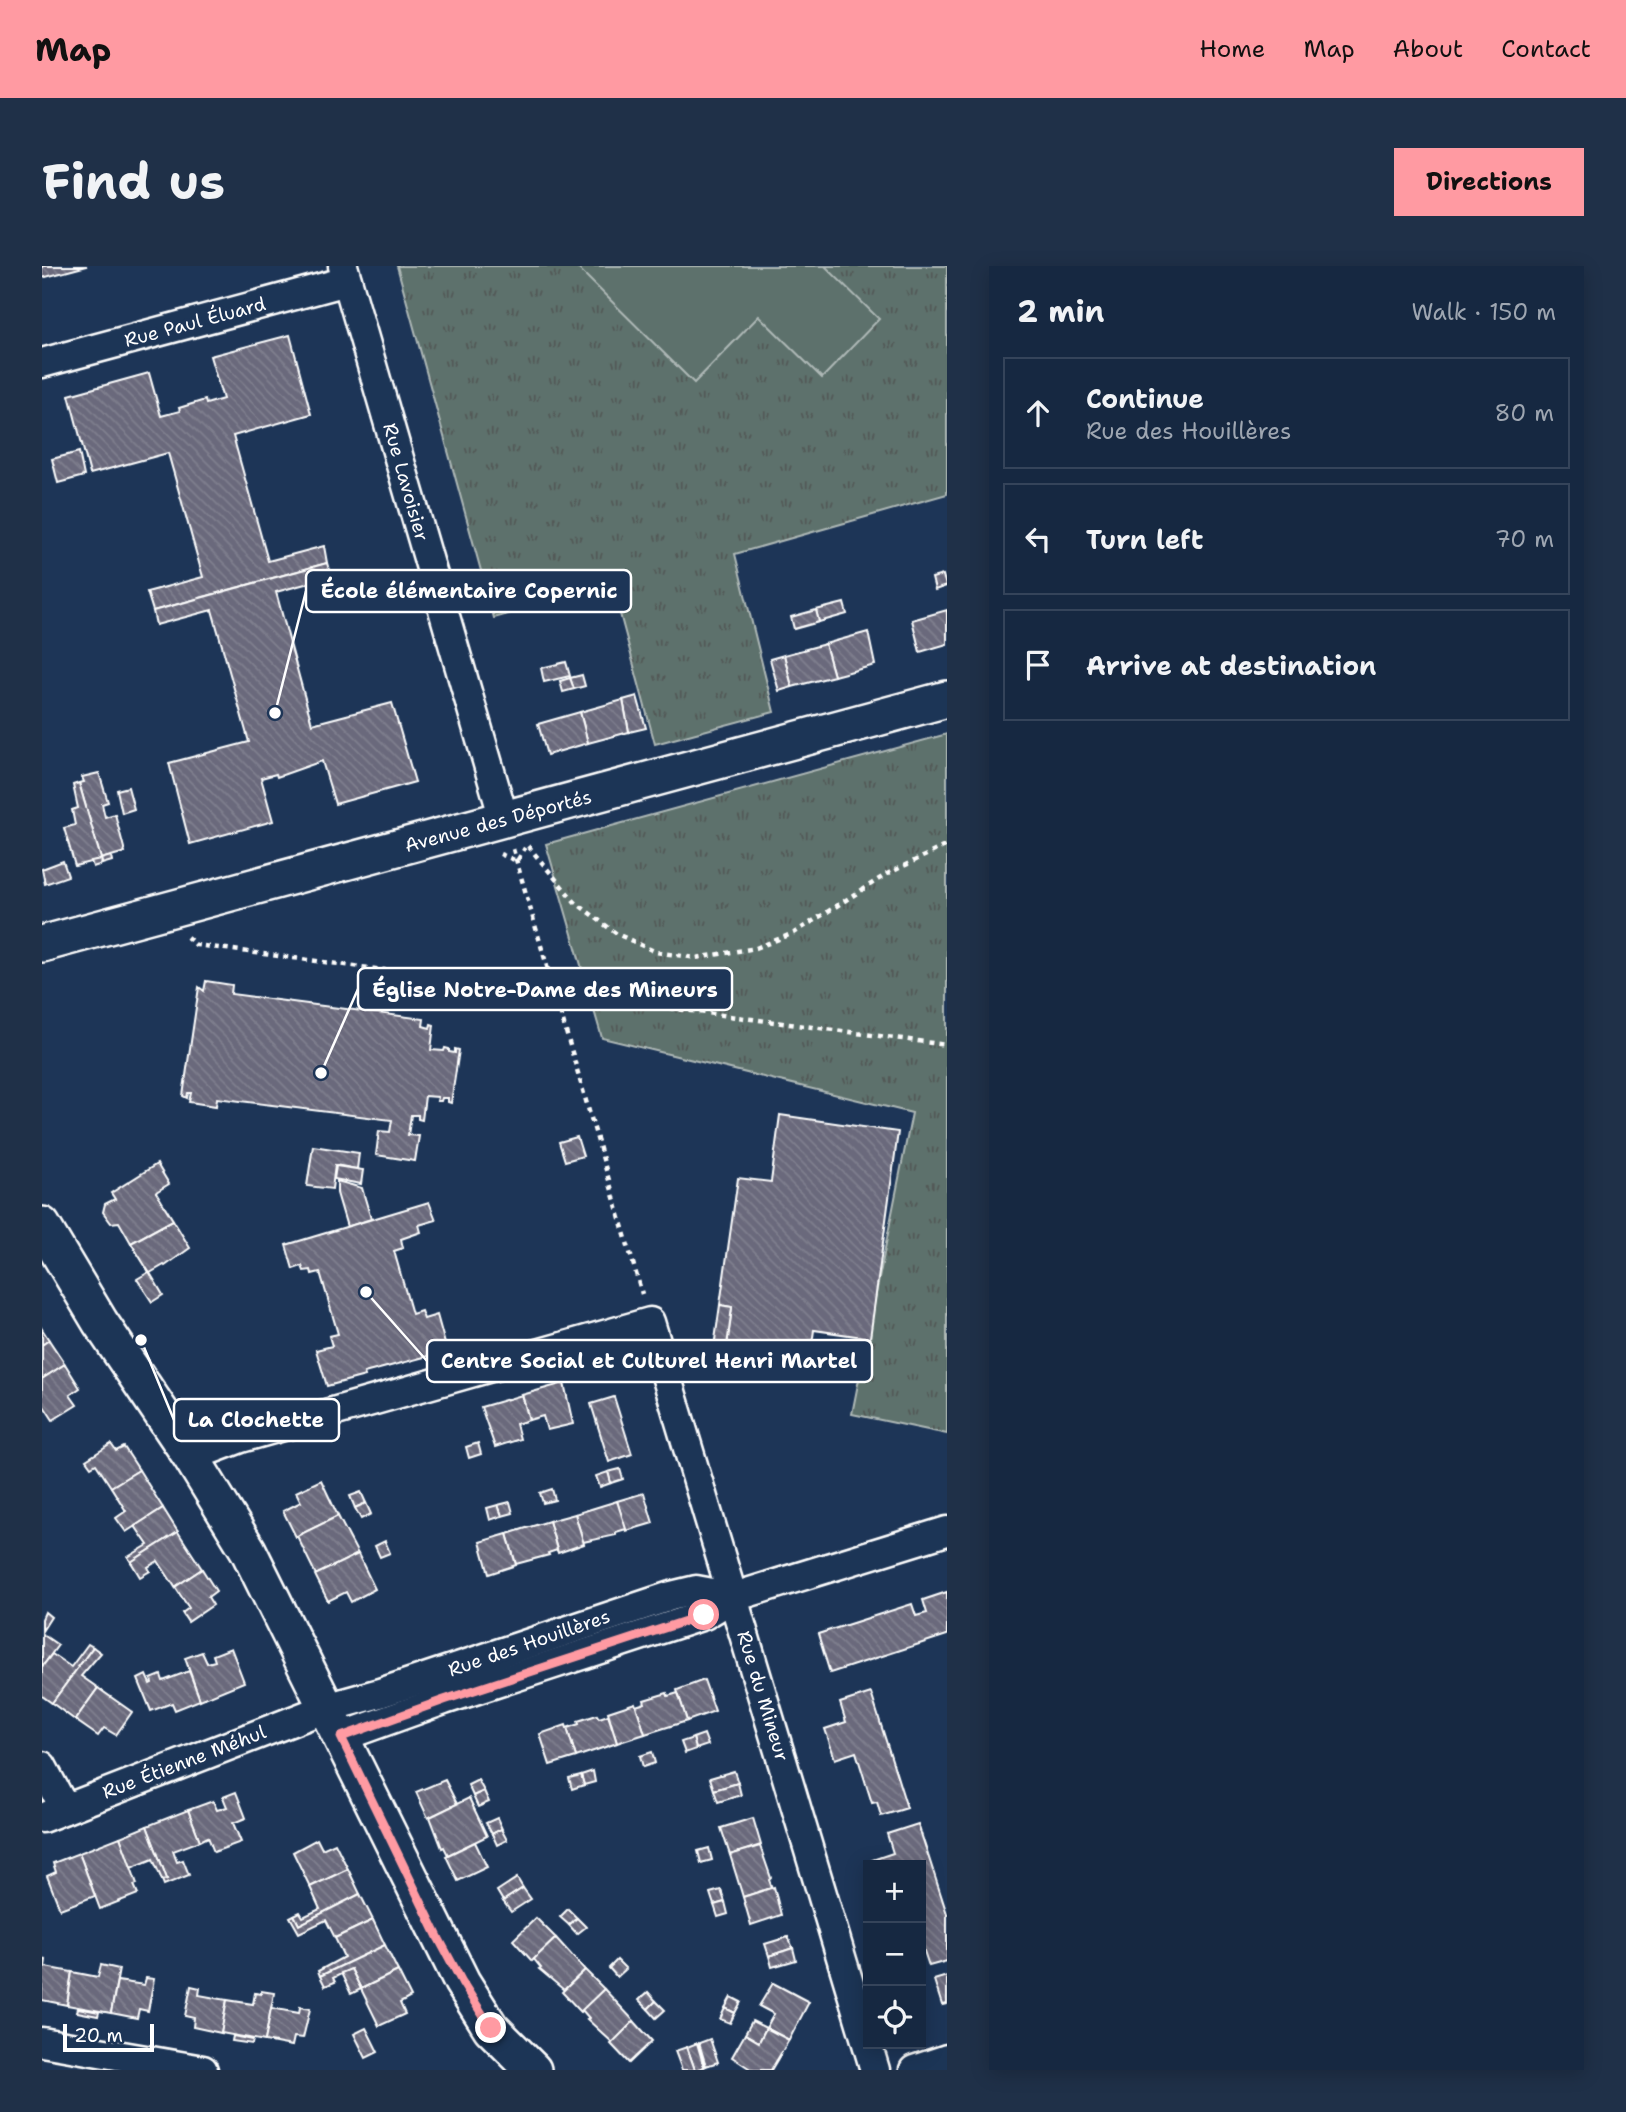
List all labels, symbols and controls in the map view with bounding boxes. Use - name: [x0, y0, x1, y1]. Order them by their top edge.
- text: Map: [35, 27, 111, 72]
- text: Home: [1199, 33, 1265, 65]
- text: Map: [1303, 33, 1355, 65]
- text: About: [1393, 33, 1463, 65]
- text: Contact: [1501, 33, 1591, 65]
- button: Directions: [1394, 148, 1584, 216]
- text: Find us: [42, 149, 225, 215]
- street label: Rue Paul Éluard: [121, 290, 268, 353]
- text: 2 min: [1017, 291, 1104, 332]
- text: Walk · 150 m: [1411, 297, 1556, 327]
- text: Continue: [1086, 381, 1204, 416]
- icon: ahead: [1019, 394, 1057, 432]
- text: 80 m: [1495, 398, 1554, 428]
- text: Rue des Houillères: [1086, 416, 1291, 446]
- street label: Rue Lavoisier: [377, 420, 435, 544]
- icon: left: [1019, 520, 1057, 558]
- text: Turn left: [1086, 522, 1203, 557]
- text: 70 m: [1495, 524, 1554, 554]
- callout: École élémentaire Copernic: [306, 570, 631, 612]
- text: École élémentaire Copernic: [320, 576, 618, 605]
- icon: arrive: [1019, 646, 1057, 684]
- text: Arrive at destination: [1086, 648, 1376, 683]
- street label: Avenue des Déportés: [402, 784, 594, 858]
- callout: Église Notre-Dame des Mineurs: [358, 968, 732, 1010]
- text: Église Notre-Dame des Mineurs: [372, 975, 718, 1004]
- callout: Centre Social et Culturel Henri Martel: [427, 1340, 872, 1382]
- text: Centre Social et Culturel Henri Martel: [441, 1347, 857, 1375]
- callout: La Clochette: [174, 1399, 339, 1441]
- text: La Clochette: [188, 1406, 324, 1434]
- route start: [688, 1599, 719, 1630]
- street label: Rue des Houillères: [445, 1604, 613, 1682]
- street label: Rue du Mineur: [731, 1628, 795, 1764]
- street label: Rue Étienne Méhul: [98, 1718, 270, 1805]
- map controls: [863, 1860, 926, 2049]
- button: +: [863, 1860, 926, 1923]
- button: −: [863, 1923, 926, 1986]
- button: locate: [863, 1986, 926, 2049]
- route end: [475, 2012, 506, 2043]
- scale bar: [63, 2021, 154, 2053]
- text: 20 m: [74, 2023, 123, 2048]

